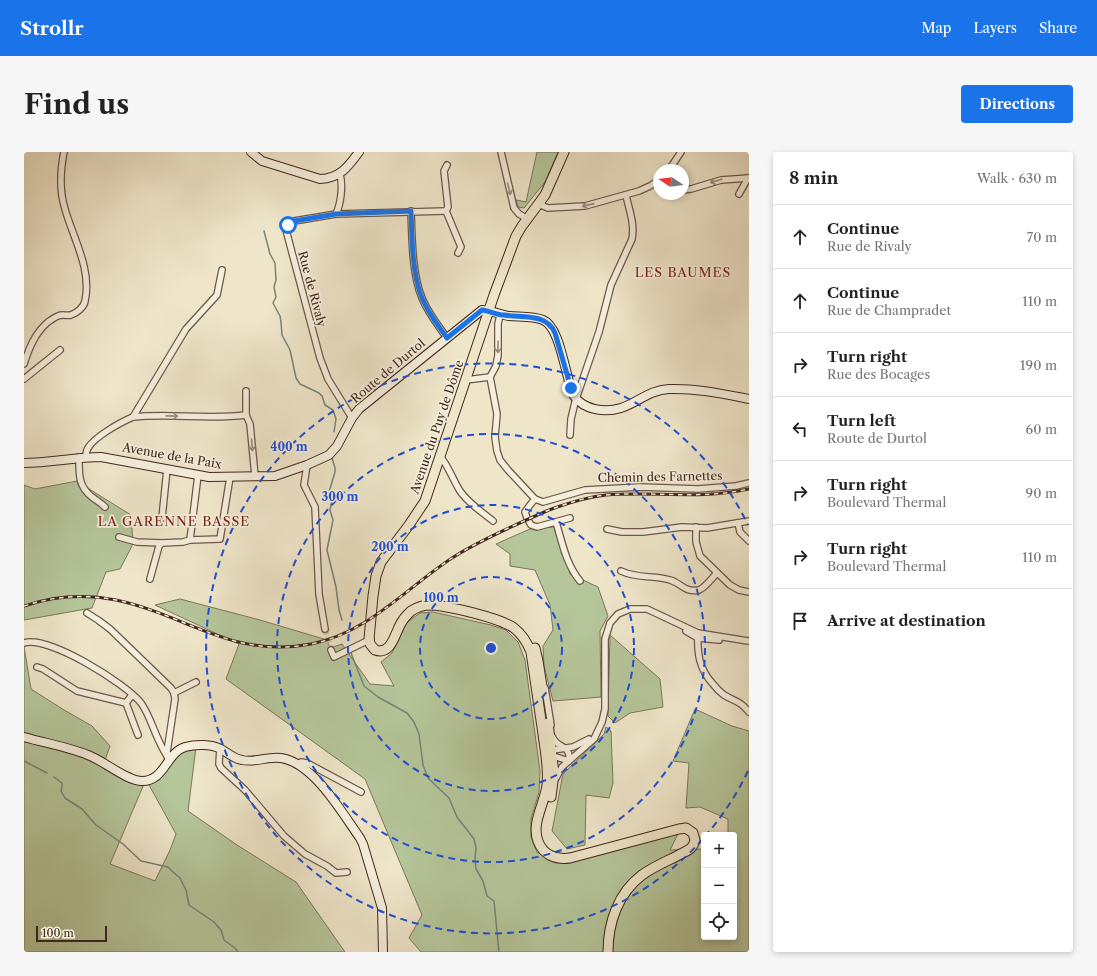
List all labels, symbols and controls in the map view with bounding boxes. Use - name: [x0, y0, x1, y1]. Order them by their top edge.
- text: Strollr: [20, 17, 84, 40]
- text: Map: [921, 19, 951, 37]
- text: Layers: [973, 19, 1017, 37]
- text: Share: [1039, 19, 1077, 37]
- button: Directions: [961, 85, 1073, 123]
- text: Find us: [24, 87, 129, 121]
- north arrow: [653, 164, 689, 200]
- text: 8 min: [789, 168, 838, 188]
- text: Walk · 630 m: [977, 170, 1057, 186]
- one-way arrow: [709, 178, 722, 185]
- one-way arrow: [506, 182, 514, 195]
- one-way arrow: [582, 201, 595, 209]
- route start: [279, 216, 297, 234]
- text: Continue: [827, 219, 899, 238]
- icon: ahead: [789, 226, 811, 248]
- text: 70 m: [1027, 229, 1057, 245]
- text: Rue de Rivaly: [827, 238, 912, 254]
- street label: Rue de Rivaly: [295, 249, 330, 329]
- district label: LES BAUMES: [635, 264, 731, 280]
- text: Continue: [827, 283, 899, 302]
- icon: ahead: [789, 290, 811, 312]
- text: 110 m: [1022, 293, 1057, 309]
- text: Rue de Champradet: [827, 302, 951, 318]
- street label: Route de Durtol: [348, 335, 428, 406]
- one-way arrow: [494, 340, 502, 353]
- text: Turn right: [827, 347, 907, 366]
- icon: right: [789, 354, 811, 376]
- text: 190 m: [1020, 357, 1057, 373]
- street label: Avenue du Puy de Dôme: [406, 358, 467, 497]
- text: Rue des Bocages: [827, 366, 930, 382]
- route end: [562, 379, 580, 397]
- text: Turn left: [827, 411, 896, 430]
- one-way arrow: [165, 412, 178, 420]
- icon: left: [789, 418, 811, 440]
- text: 60 m: [1026, 421, 1057, 437]
- text: Route de Durtol: [827, 430, 927, 446]
- one-way arrow: [249, 438, 256, 451]
- street label: Avenue de la Paix: [120, 439, 223, 472]
- text: 400 m: [270, 439, 308, 454]
- street label: Chemin des Farnettes: [597, 468, 723, 485]
- text: Turn right: [827, 475, 907, 494]
- icon: right: [789, 482, 811, 504]
- text: 90 m: [1026, 485, 1057, 501]
- text: 300 m: [321, 489, 359, 504]
- text: Boulevard Thermal: [827, 494, 946, 510]
- district label: LA GARENNE BASSE: [98, 513, 250, 529]
- text: 200 m: [371, 539, 409, 554]
- text: Turn right: [827, 539, 907, 558]
- icon: right: [789, 546, 811, 568]
- text: 110 m: [1022, 549, 1057, 565]
- text: Boulevard Thermal: [827, 558, 946, 574]
- text: 100 m: [423, 590, 459, 605]
- icon: arrive: [789, 610, 811, 632]
- text: Arrive at destination: [827, 611, 986, 630]
- centre of rings: [484, 641, 498, 655]
- map controls: [701, 832, 737, 940]
- button: +: [701, 832, 737, 868]
- button: −: [701, 868, 737, 904]
- button: locate: [701, 904, 737, 940]
- scale bar: [36, 924, 107, 943]
- text: 100 m: [42, 926, 74, 940]

